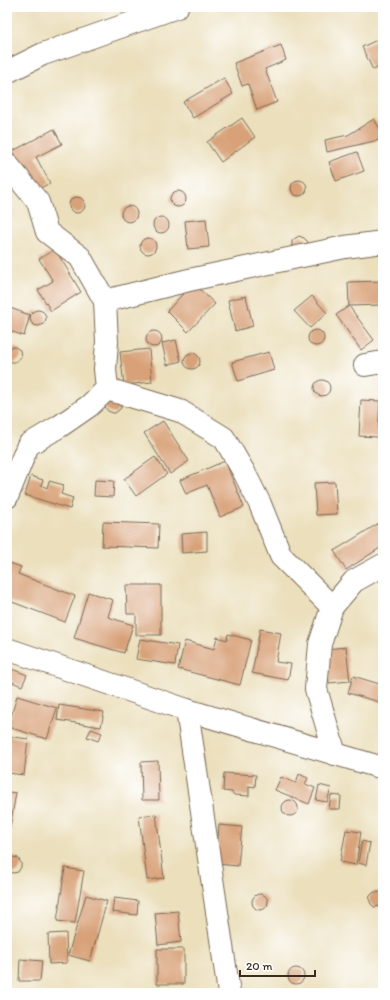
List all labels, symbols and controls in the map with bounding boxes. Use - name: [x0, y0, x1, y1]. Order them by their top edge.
- scale bar: [240, 952, 315, 978]
- text: 20 m: [246, 959, 273, 973]

